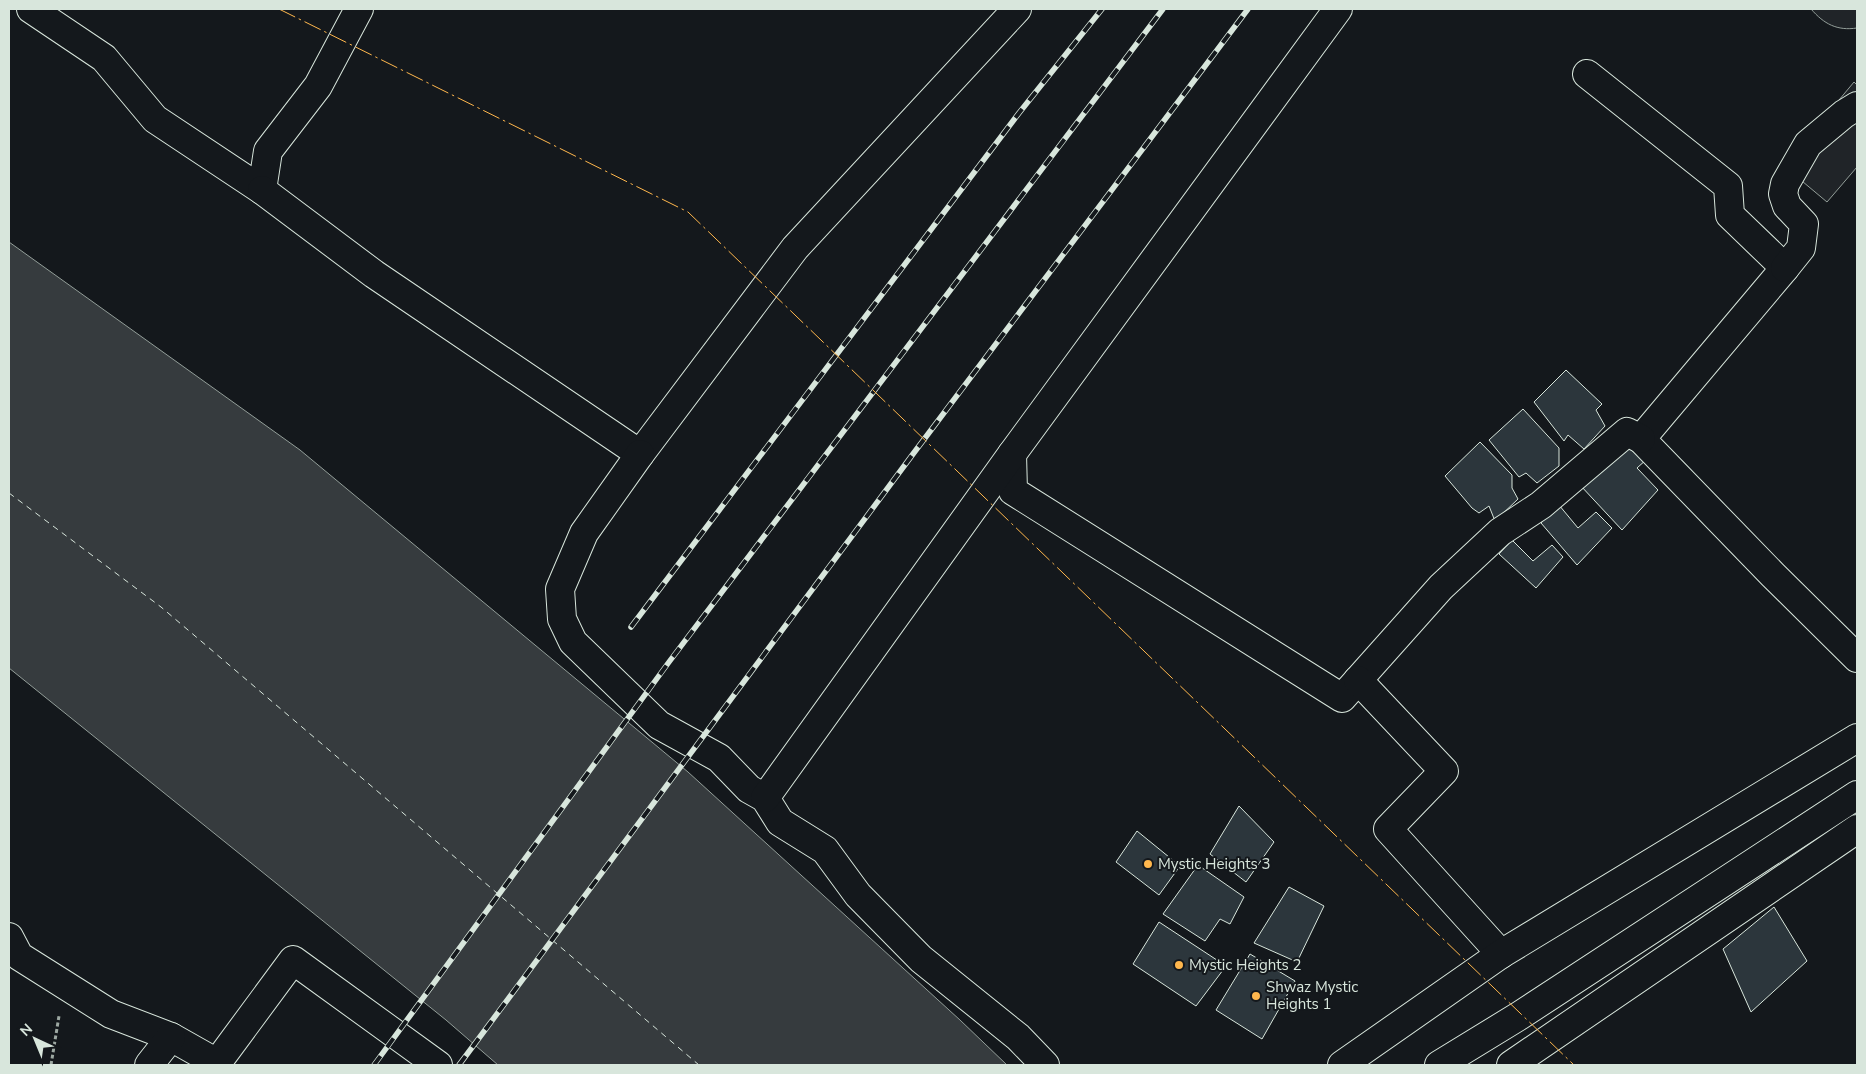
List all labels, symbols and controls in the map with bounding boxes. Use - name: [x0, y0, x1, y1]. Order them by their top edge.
- place label: Mystic Heights 3: [1158, 854, 1271, 874]
- marker: Mystic Heights 3: [1142, 858, 1154, 870]
- place label: Mystic Heights 2: [1189, 955, 1302, 975]
- marker: Mystic Heights 2: [1173, 959, 1185, 971]
- place label: Shwaz Mystic Heights 1: [1266, 977, 1358, 1014]
- marker: Shwaz Mystic Heights 1: [1250, 990, 1262, 1002]
- north arrow: [10, 1014, 60, 1064]
- text: N: [16, 1020, 37, 1040]

